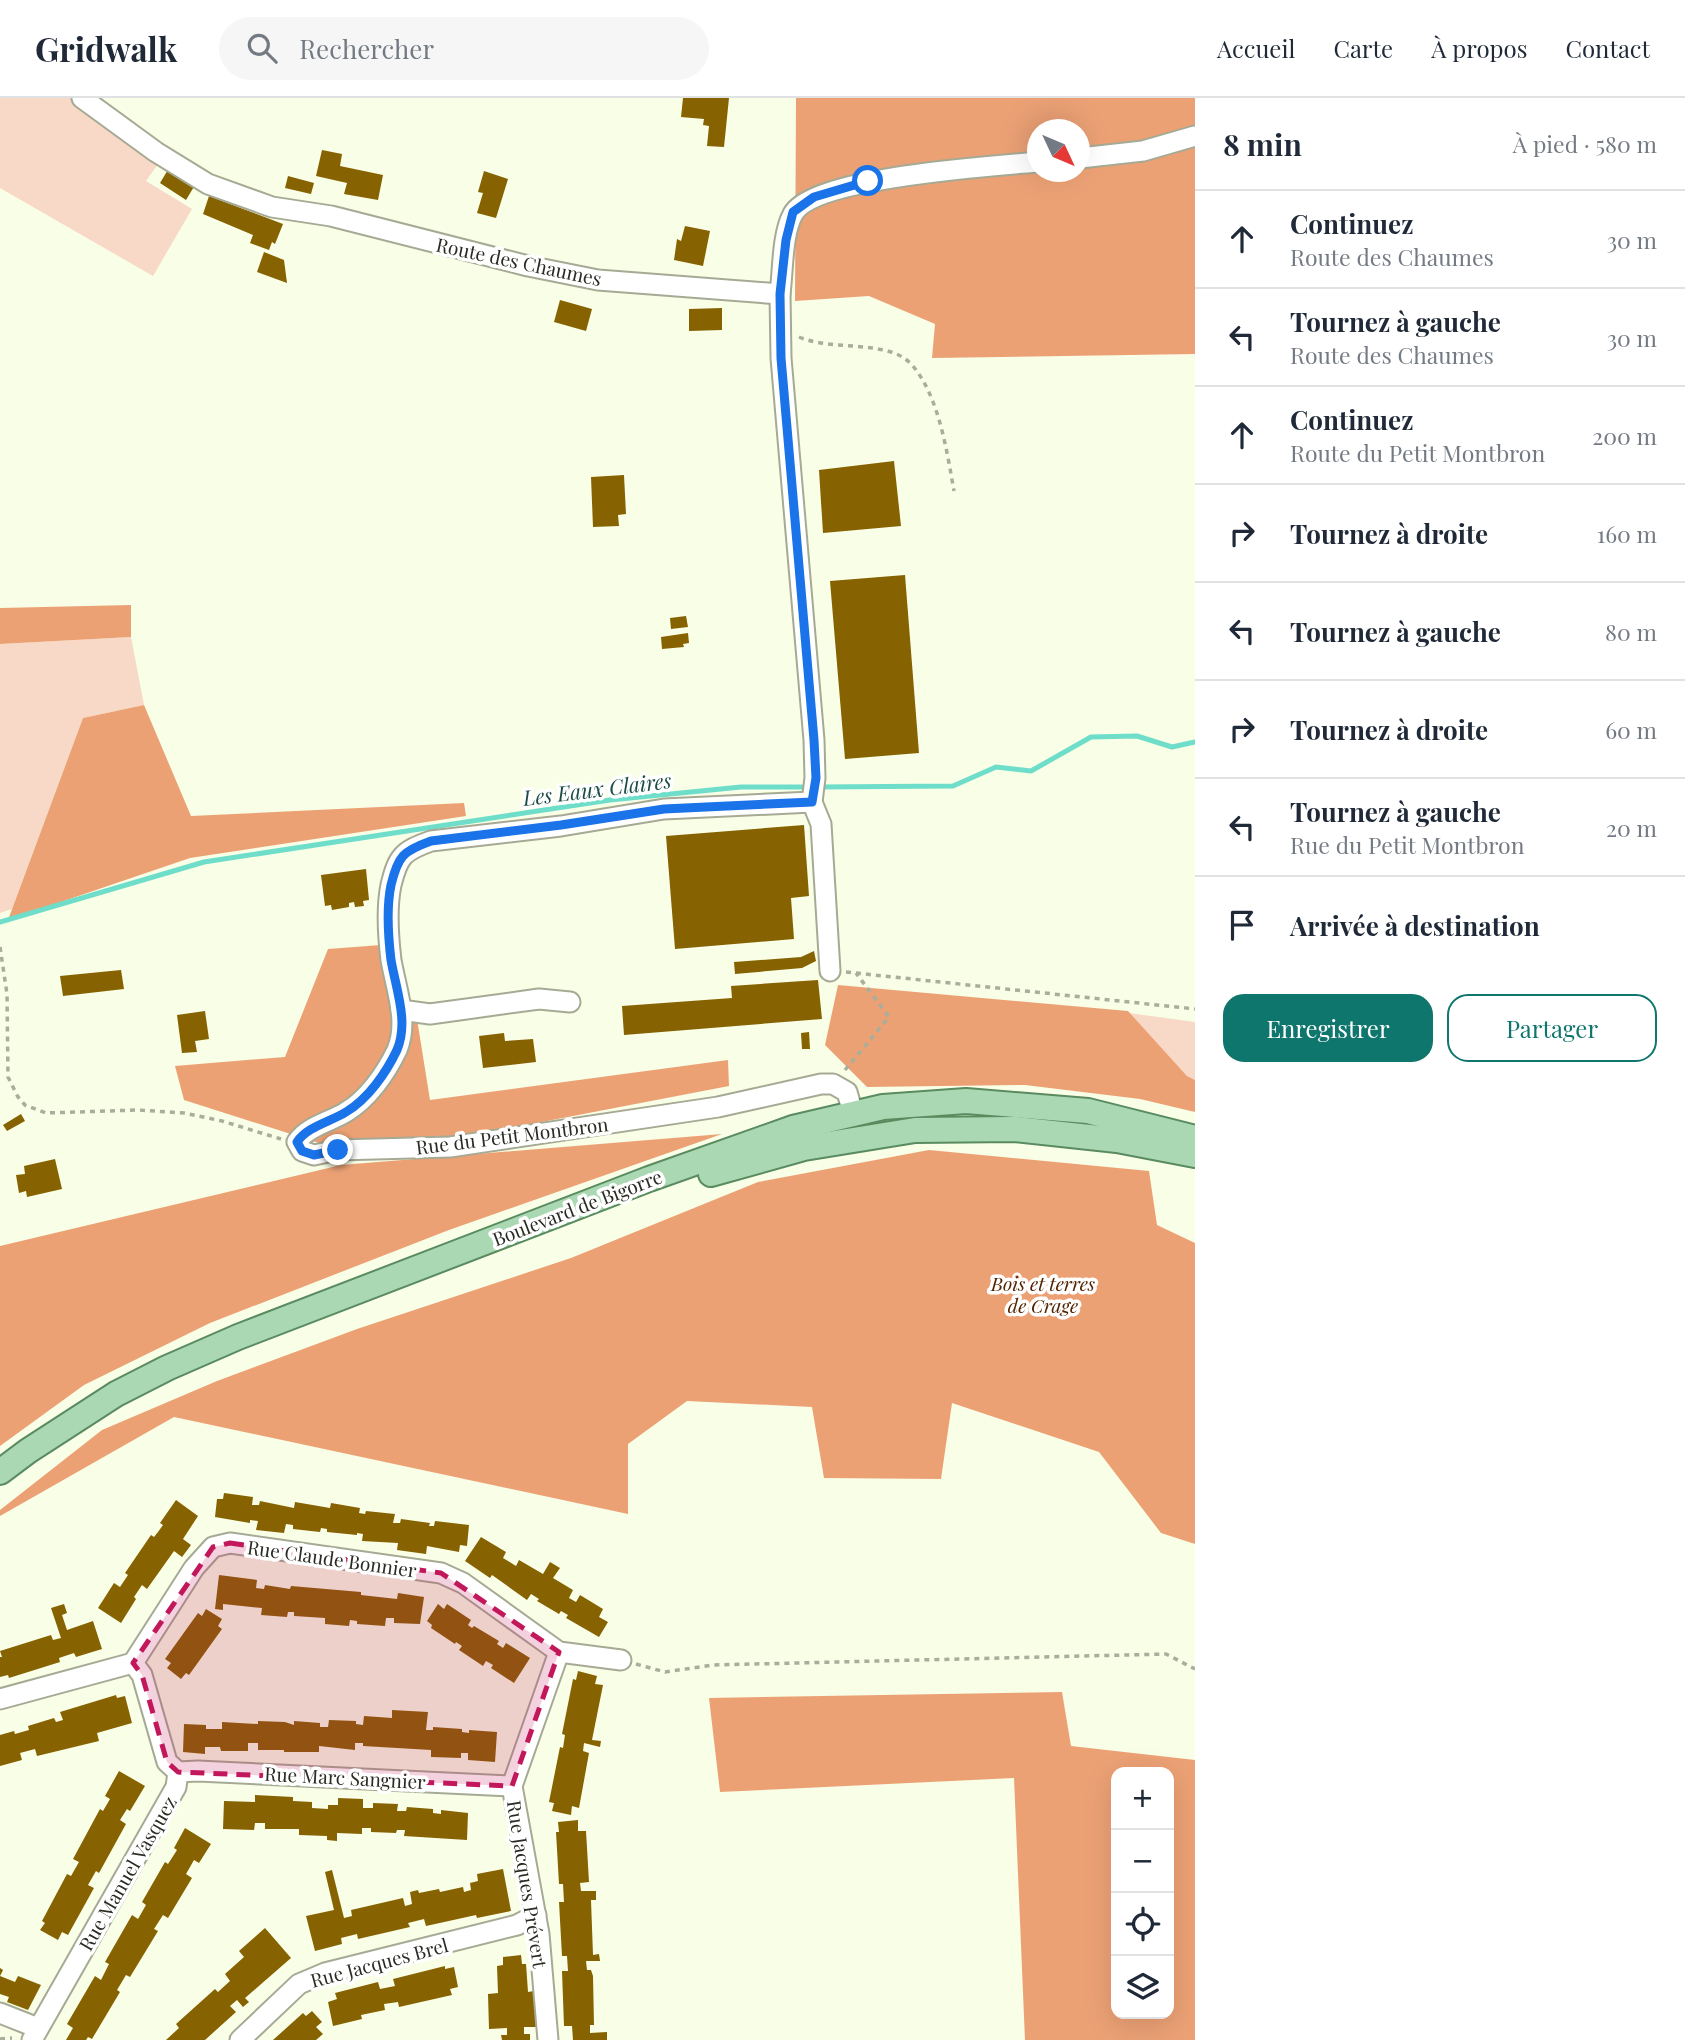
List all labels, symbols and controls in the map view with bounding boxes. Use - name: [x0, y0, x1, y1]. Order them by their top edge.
- search box: [219, 17, 709, 80]
- text: Gridwalk: [35, 26, 177, 70]
- icon: search: [243, 29, 281, 67]
- text: Rechercher: [299, 31, 434, 66]
- text: Accueil: [1217, 32, 1295, 64]
- text: Carte: [1333, 32, 1393, 64]
- text: À propos: [1431, 32, 1527, 64]
- text: Contact: [1565, 32, 1650, 64]
- north arrow: [1027, 119, 1090, 182]
- text: 8 min: [1223, 124, 1302, 164]
- text: À pied · 580 m: [1513, 128, 1657, 159]
- route start: [852, 165, 883, 196]
- text: Continuez: [1290, 206, 1413, 241]
- icon: ahead: [1223, 220, 1261, 258]
- text: 30 m: [1607, 224, 1657, 255]
- street label: Route des Chaumes: [434, 231, 604, 291]
- text: Route des Chaumes: [1290, 241, 1494, 272]
- text: Tournez à gauche: [1290, 304, 1501, 339]
- icon: left: [1223, 318, 1261, 356]
- text: 30 m: [1607, 322, 1657, 353]
- text: Route des Chaumes: [1290, 339, 1494, 370]
- text: Continuez: [1290, 402, 1413, 437]
- icon: ahead: [1223, 416, 1261, 454]
- text: 200 m: [1592, 420, 1657, 451]
- text: Route du Petit Montbron: [1290, 437, 1545, 468]
- icon: right: [1223, 514, 1261, 552]
- text: Tournez à droite: [1290, 516, 1488, 551]
- text: 160 m: [1597, 518, 1657, 549]
- icon: left: [1223, 612, 1261, 650]
- text: Tournez à gauche: [1290, 614, 1501, 649]
- text: 80 m: [1605, 616, 1657, 647]
- icon: right: [1223, 710, 1261, 748]
- text: Tournez à droite: [1290, 712, 1488, 747]
- text: 60 m: [1605, 714, 1657, 745]
- water label: Les Eaux Claires: [520, 765, 673, 811]
- text: Tournez à gauche: [1290, 794, 1501, 829]
- icon: left: [1223, 808, 1261, 846]
- text: 20 m: [1606, 812, 1657, 843]
- text: Rue du Petit Montbron: [1290, 829, 1524, 860]
- icon: arrive: [1223, 906, 1261, 944]
- text: Arrivée à destination: [1290, 908, 1540, 943]
- button: Enregistrer: [1223, 994, 1433, 1062]
- button: Partager: [1447, 994, 1657, 1062]
- street label: Rue du Petit Montbron: [414, 1110, 610, 1160]
- route end: [322, 1134, 353, 1165]
- street label: Boulevard de Bigorre: [488, 1163, 666, 1251]
- park label: Bois et terres de Crage: [990, 1270, 1095, 1318]
- street label: Rue Claude Bonnier: [246, 1533, 419, 1583]
- street label: Rue Marc Sangnier: [264, 1760, 427, 1794]
- map controls: [1111, 1767, 1174, 2019]
- button: +: [1111, 1767, 1174, 1830]
- street label: Rue Manuel Vasquez: [72, 1791, 182, 1955]
- street label: Rue Jacques Prévert: [502, 1798, 554, 1970]
- button: −: [1111, 1830, 1174, 1893]
- button: locate: [1111, 1893, 1174, 1956]
- street label: Rue Jacques Brel: [307, 1931, 451, 1993]
- button: layers: [1111, 1956, 1174, 2019]

